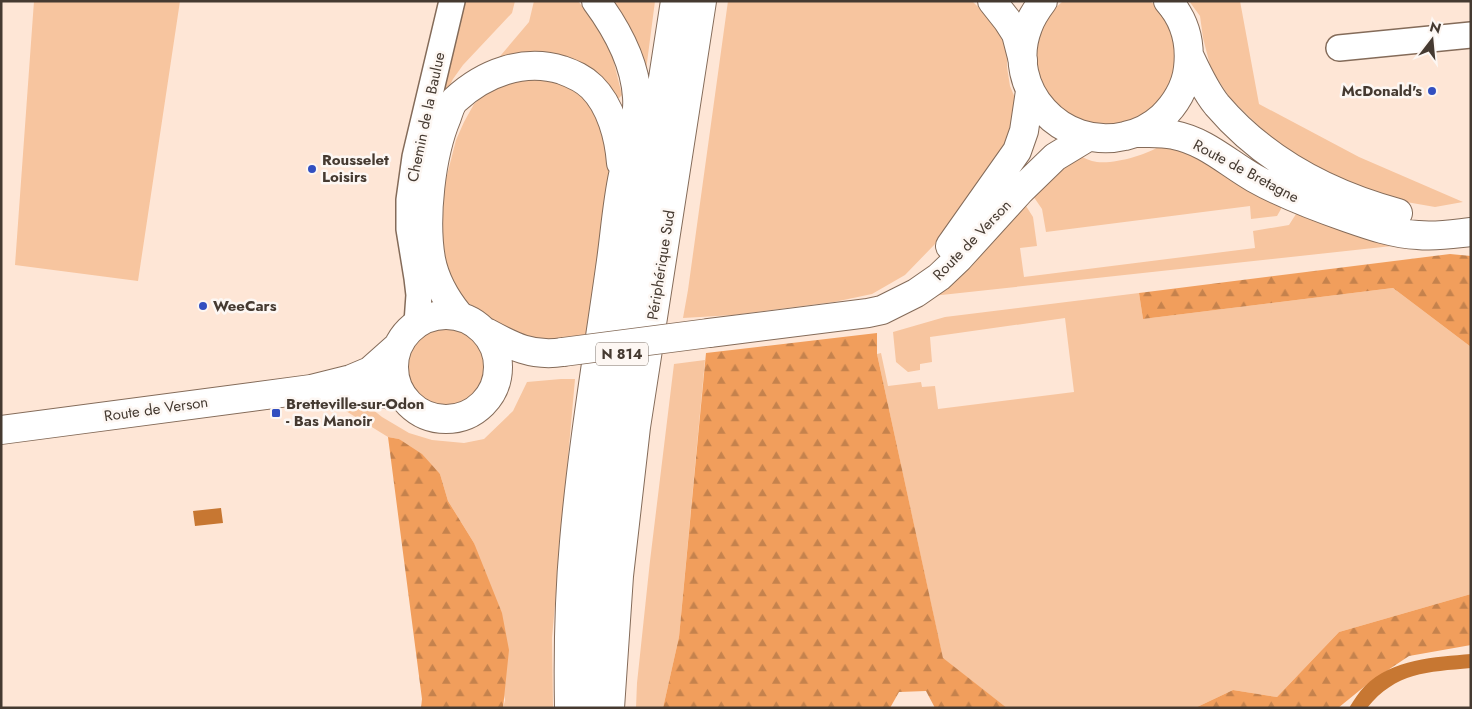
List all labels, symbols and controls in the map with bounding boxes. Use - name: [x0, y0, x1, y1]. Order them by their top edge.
- north arrow: [1407, 15, 1457, 65]
- text: N: [1427, 16, 1444, 39]
- street label: Chemin de la Baulue: [401, 50, 451, 184]
- place label: McDonald's: [1341, 80, 1422, 102]
- marker: McDonald's: [1426, 85, 1438, 97]
- street label: Route de Bretagne: [1189, 134, 1303, 208]
- place label: Rousselet Loisirs: [322, 149, 389, 188]
- marker: Rousselet Loisirs: [306, 163, 318, 175]
- street label: Route de Verson: [928, 195, 1016, 285]
- street label: Périphérique Sud: [641, 208, 681, 322]
- place label: WeeCars: [213, 295, 277, 317]
- marker: WeeCars: [197, 300, 209, 312]
- road number: N 814: [596, 342, 648, 366]
- street label: Route de Verson: [103, 391, 209, 427]
- place label: Bretteville-sur-Odon - Bas Manoir: [286, 393, 424, 432]
- marker: Bretteville-sur-Odon - Bas Manoir: [270, 407, 282, 419]

